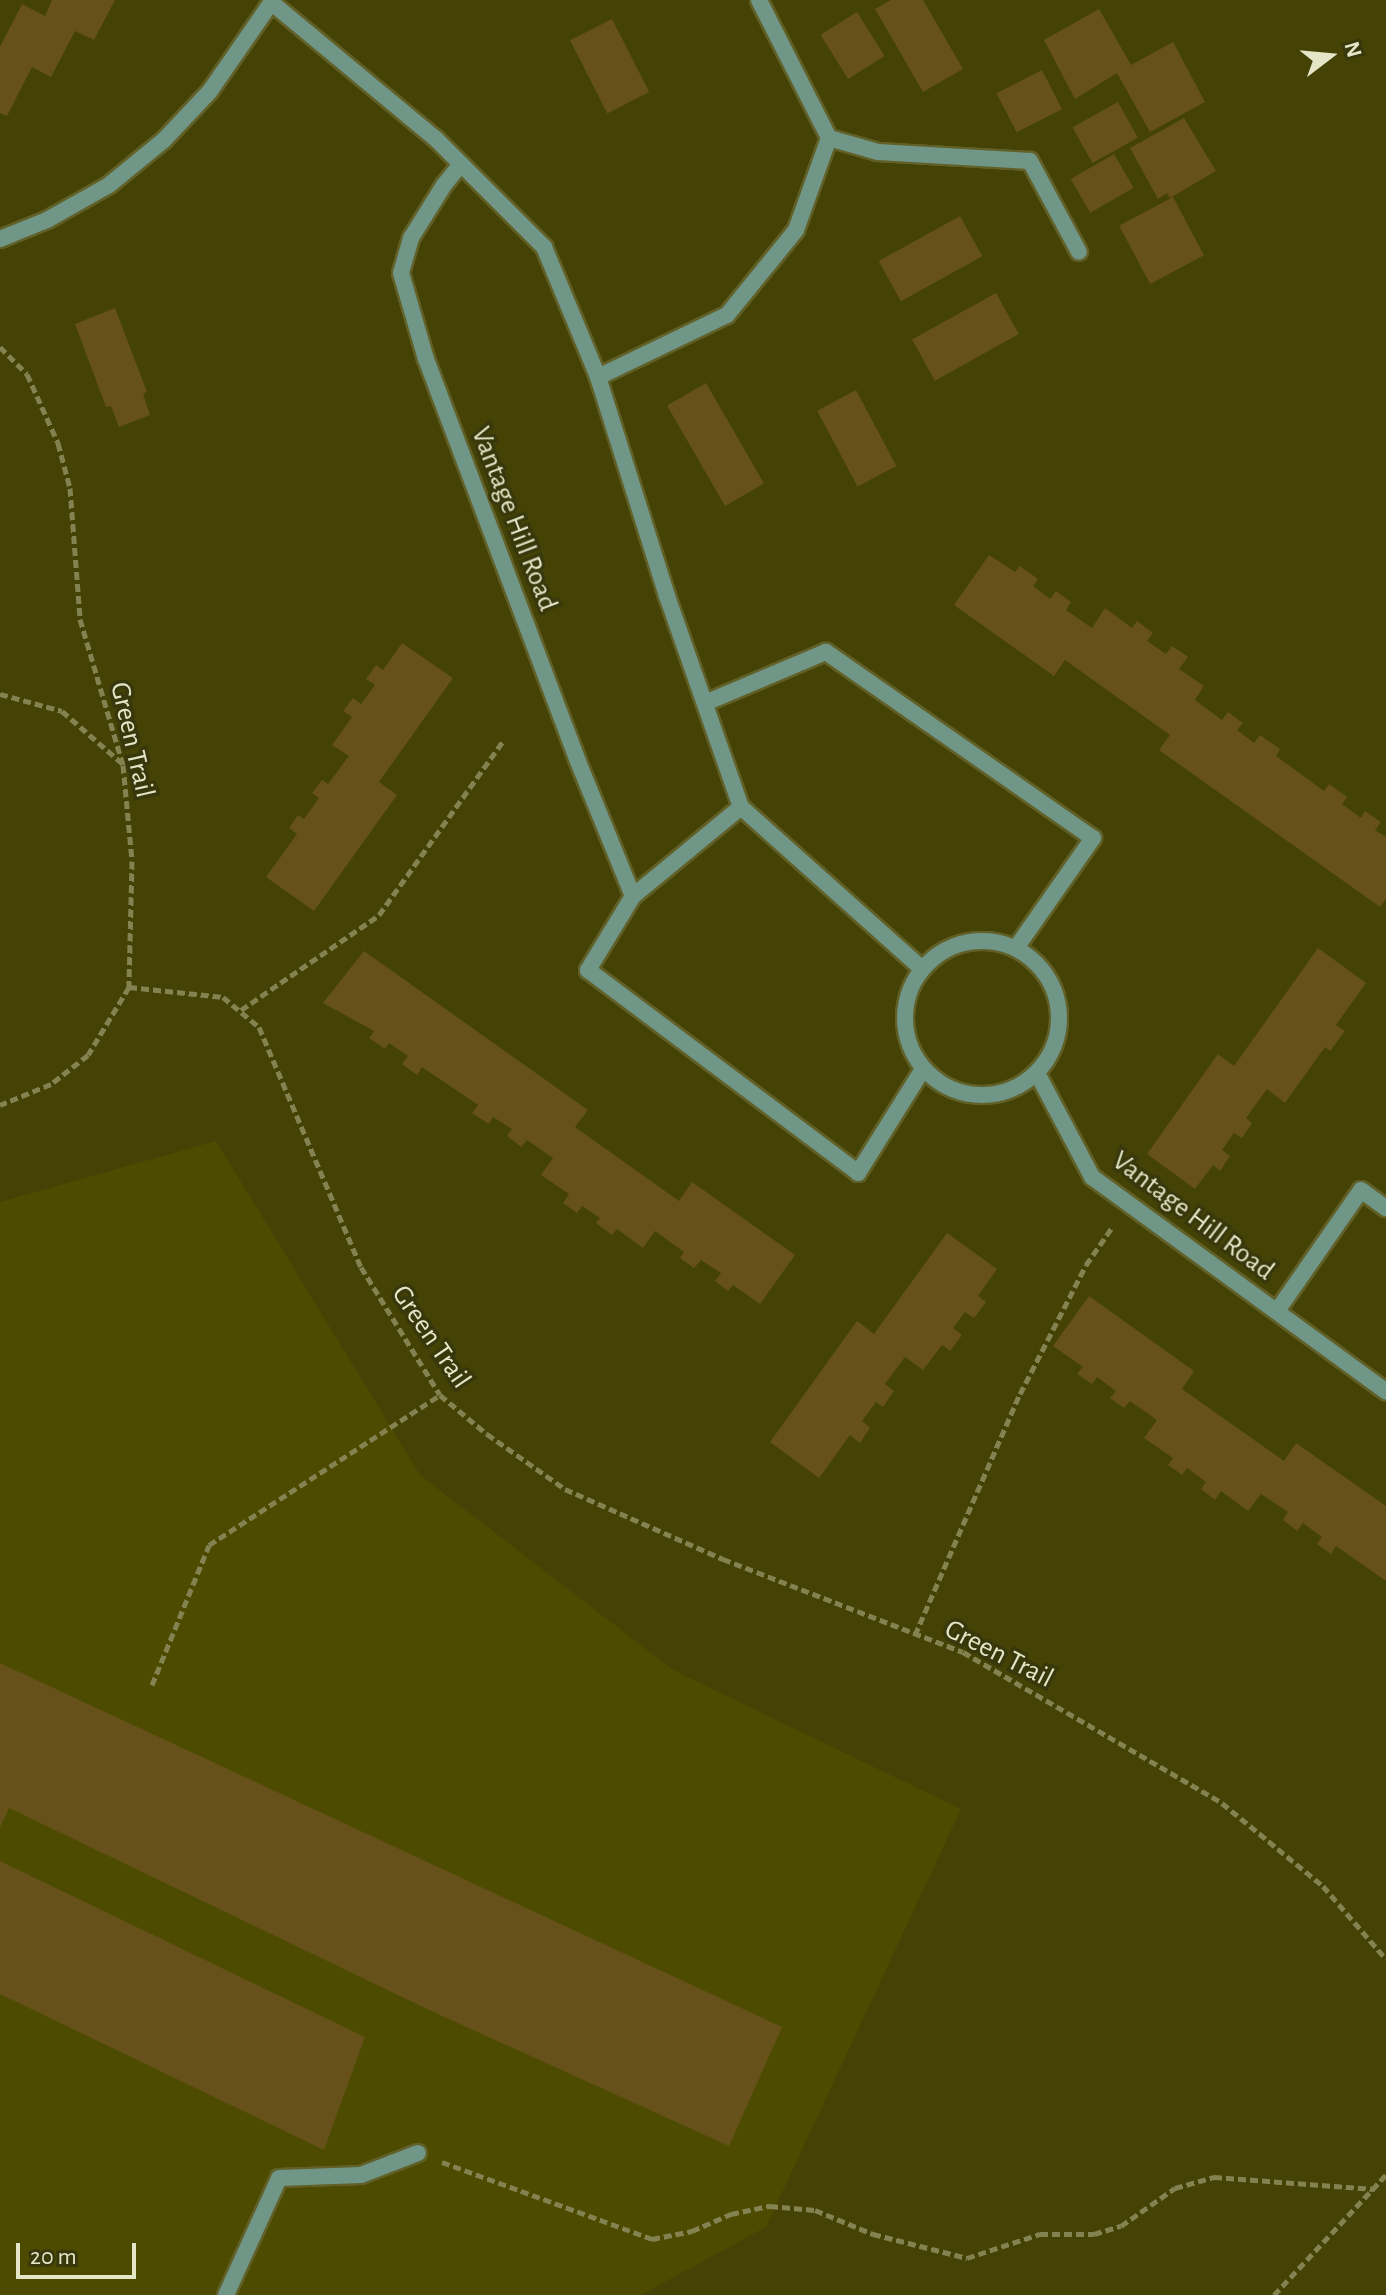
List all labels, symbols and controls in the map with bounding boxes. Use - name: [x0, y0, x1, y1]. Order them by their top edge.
- north arrow: [1290, 16, 1370, 96]
- text: N: [1340, 39, 1366, 60]
- street label: Vantage Hill Road: [463, 422, 565, 616]
- street label: Green Trail: [102, 679, 162, 801]
- street label: Vantage Hill Road: [1105, 1144, 1281, 1288]
- street label: Green Trail: [384, 1279, 478, 1395]
- street label: Green Trail: [939, 1612, 1059, 1696]
- scale bar: [20, 2227, 140, 2277]
- text: 20 m: [30, 2245, 77, 2269]

